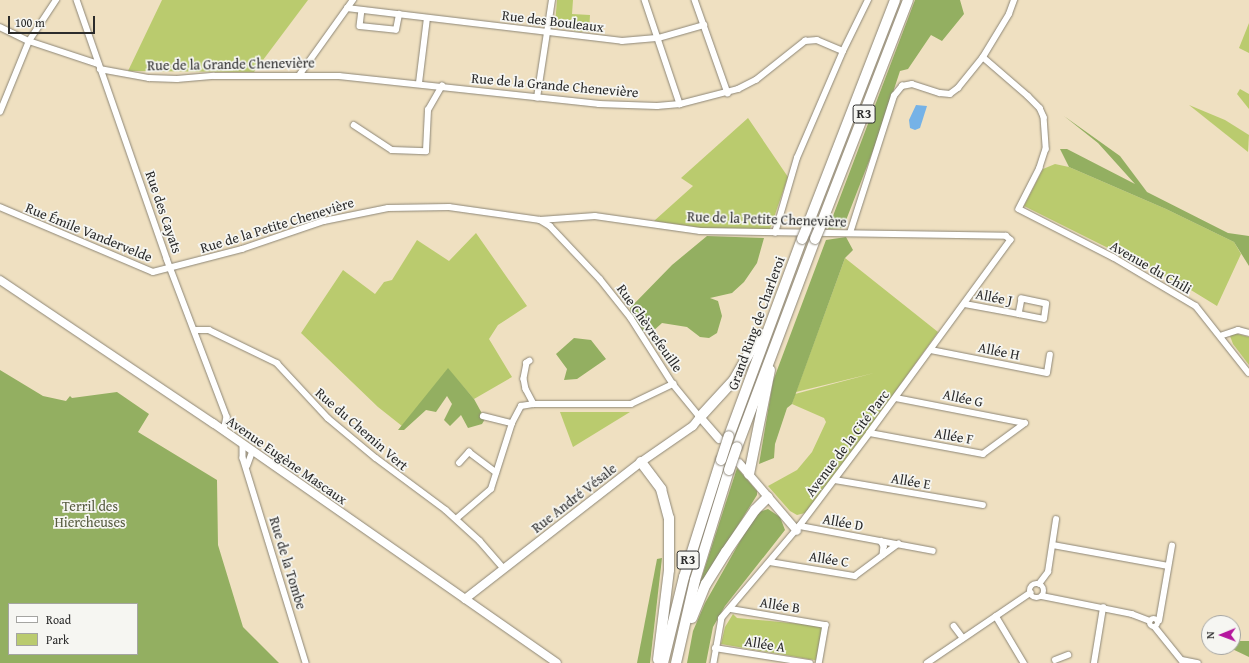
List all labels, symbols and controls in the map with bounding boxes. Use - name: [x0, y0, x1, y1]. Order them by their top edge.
- street label: Rue des Bouleaux: [501, 6, 605, 36]
- scale bar: [10, 8, 97, 34]
- text: 100 m: [15, 14, 45, 31]
- street label: Rue de la Grande Chenevière: [147, 54, 315, 74]
- street label: Rue de la Grande Chenevière: [471, 69, 639, 101]
- road number: R3: [852, 103, 876, 125]
- street label: Rue des Cayats: [142, 169, 186, 255]
- street label: Rue de la Petite Chenevière: [198, 194, 356, 256]
- street label: Rue Émile Vandervelde: [23, 199, 155, 265]
- street label: Rue de la Petite Chenevière: [687, 208, 847, 230]
- street label: Avenue du Chili: [1107, 237, 1195, 297]
- street label: Grand Ring de Charleroi: [724, 254, 788, 392]
- street label: Rue Chèvrefeuille: [613, 281, 687, 375]
- street label: Allée J: [974, 285, 1014, 309]
- street label: Allée H: [977, 339, 1021, 363]
- street label: Rue du Chemin Vert: [312, 384, 412, 474]
- street label: Avenue de la Cité Parc: [802, 386, 892, 500]
- street label: Allée G: [941, 386, 985, 410]
- street label: Avenue Eugène Mascaux: [224, 412, 350, 508]
- street label: Allée F: [933, 424, 975, 448]
- street label: Rue André Vésale: [528, 460, 620, 536]
- street label: Allée E: [890, 469, 932, 493]
- park label: Terril des Hiercheuses: [54, 498, 126, 530]
- street label: Allée D: [821, 510, 865, 534]
- street label: Rue de la Tombe: [266, 515, 310, 611]
- street label: Allée C: [808, 548, 850, 570]
- road number: R3: [676, 549, 700, 571]
- street label: Allée B: [759, 594, 801, 616]
- legend: [8, 603, 138, 655]
- text: Road: [46, 611, 71, 628]
- north arrow: [1201, 615, 1241, 655]
- text: Park: [46, 631, 69, 648]
- text: N: [1202, 631, 1218, 639]
- street label: Allée A: [743, 632, 787, 656]

